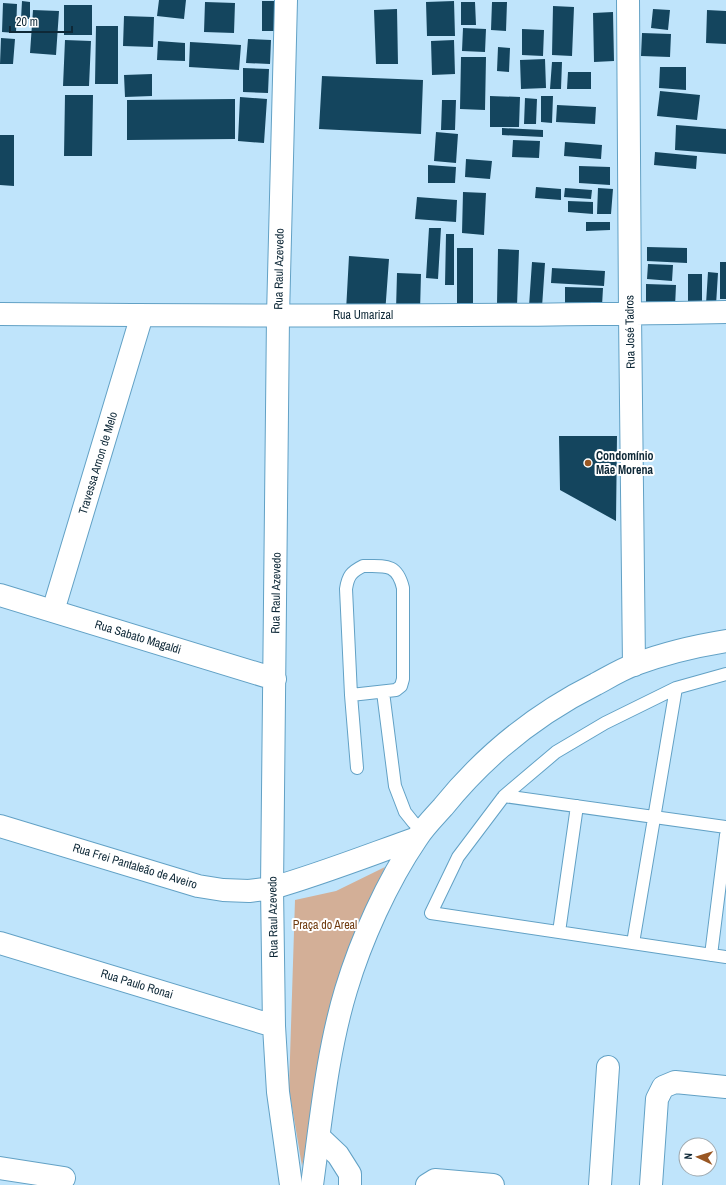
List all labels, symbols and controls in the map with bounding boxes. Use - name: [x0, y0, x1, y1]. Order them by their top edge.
- scale bar: [10, 8, 72, 34]
- text: 20 m: [16, 14, 38, 30]
- street label: Rua Raul Azevedo: [270, 228, 288, 310]
- street label: Rua José Tadros: [621, 295, 639, 369]
- street label: Rua Umarizal: [333, 307, 393, 323]
- street label: Travessa Arnon de Melo: [75, 410, 121, 516]
- place label: Condomínio Mãe Morena: [596, 448, 653, 478]
- marker: Condomínio Mãe Morena: [583, 458, 593, 468]
- street label: Rua Raul Azevedo: [267, 552, 285, 634]
- street label: Rua Sabato Magaldi: [93, 616, 183, 658]
- street label: Rua Frei Pantaleão de Aveiro: [71, 839, 199, 893]
- street label: Rua Raul Azevedo: [264, 876, 282, 958]
- park label: Praça do Areal: [293, 917, 357, 933]
- street label: Rua Paulo Ronai: [99, 965, 175, 1003]
- north arrow: [678, 1137, 718, 1177]
- text: N: [681, 1153, 695, 1160]

